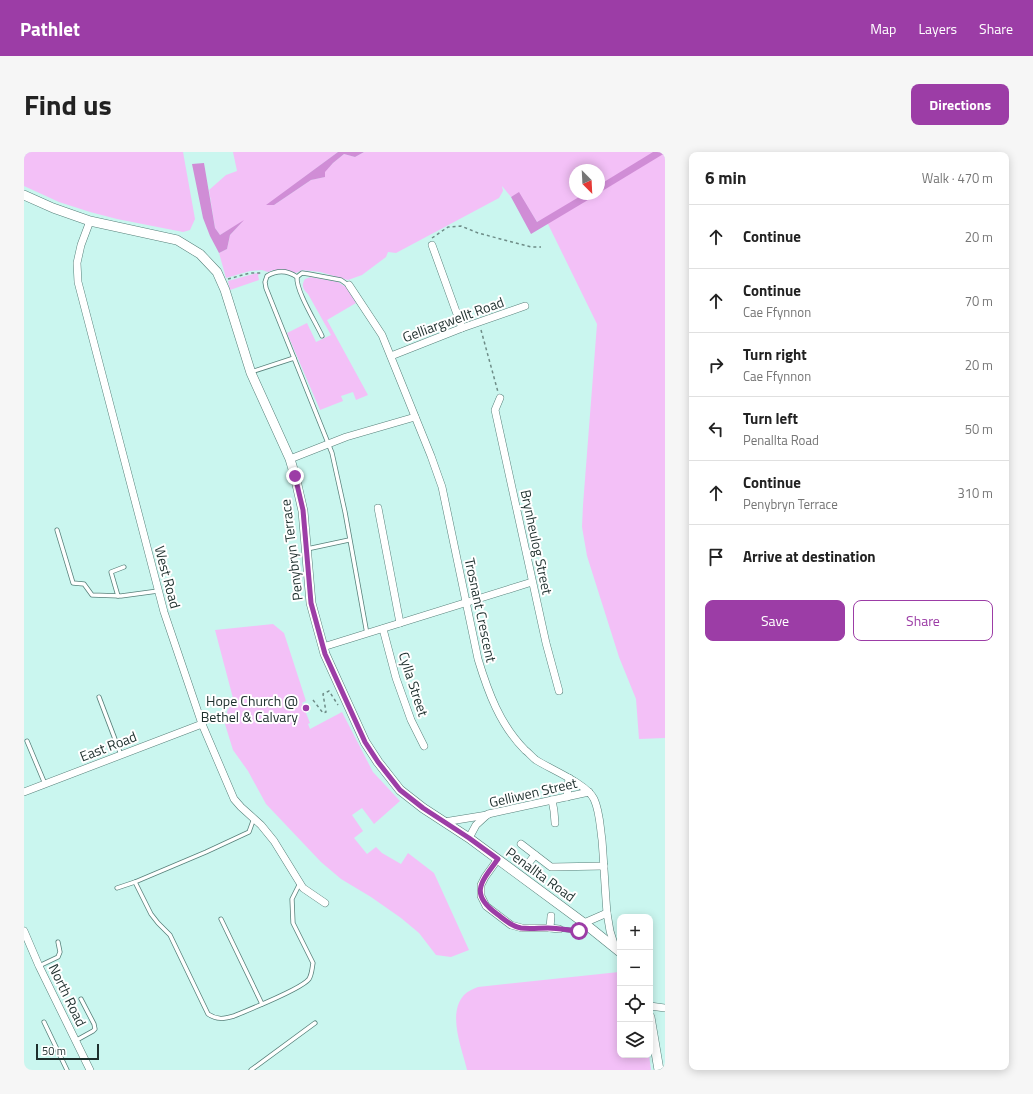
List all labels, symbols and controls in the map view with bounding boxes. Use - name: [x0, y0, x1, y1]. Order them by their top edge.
- text: Pathlet: [20, 14, 80, 43]
- text: Map: [870, 18, 896, 39]
- text: Layers: [918, 18, 957, 39]
- text: Share: [979, 18, 1013, 39]
- text: Find us: [24, 83, 112, 126]
- button: Directions: [911, 84, 1009, 125]
- north arrow: [569, 164, 605, 200]
- text: 6 min: [705, 165, 746, 191]
- text: Walk · 470 m: [922, 168, 993, 188]
- text: Continue: [743, 225, 801, 248]
- icon: ahead: [705, 226, 727, 248]
- text: 20 m: [965, 227, 993, 247]
- text: Continue: [743, 279, 801, 302]
- icon: ahead: [705, 290, 727, 312]
- street label: Gelliargwellt Road: [399, 291, 507, 347]
- text: 70 m: [965, 291, 993, 311]
- text: Cae Ffynnon: [743, 302, 811, 322]
- text: Turn right: [743, 343, 807, 366]
- icon: right: [705, 354, 727, 376]
- text: 20 m: [965, 355, 993, 375]
- text: Cae Ffynnon: [743, 366, 811, 386]
- text: Turn left: [743, 407, 798, 430]
- icon: left: [705, 418, 727, 440]
- text: 50 m: [965, 419, 993, 439]
- text: Penallta Road: [743, 430, 819, 450]
- route end: [286, 467, 304, 485]
- text: Continue: [743, 471, 801, 494]
- icon: ahead: [705, 482, 727, 504]
- text: 310 m: [957, 483, 993, 503]
- street label: Brynheulog Street: [516, 488, 558, 596]
- text: Penybryn Terrace: [743, 494, 838, 514]
- street label: Penybryn Terrace: [274, 498, 308, 602]
- street label: West Road: [150, 543, 186, 611]
- text: Arrive at destination: [743, 545, 876, 568]
- icon: arrive: [705, 546, 727, 568]
- street label: Trosnant Crescent: [460, 556, 502, 664]
- button: Save: [705, 600, 845, 641]
- button: Share: [853, 600, 993, 641]
- street label: Cylla Street: [394, 649, 434, 719]
- place label: Hope Church @ Bethel & Calvary: [201, 690, 298, 727]
- marker: Hope Church @ Bethel & Calvary: [301, 703, 311, 713]
- street label: East Road: [76, 726, 140, 766]
- street label: Gelliwen Street: [487, 772, 579, 812]
- street label: Penallta Road: [502, 842, 580, 906]
- map controls: [617, 914, 653, 1058]
- button: +: [617, 914, 653, 950]
- route start: [570, 922, 588, 940]
- button: −: [617, 950, 653, 986]
- street label: North Road: [44, 960, 92, 1030]
- button: locate: [617, 986, 653, 1022]
- button: layers: [617, 1022, 653, 1058]
- scale bar: [36, 1042, 99, 1061]
- text: 50 m: [42, 1043, 66, 1059]

